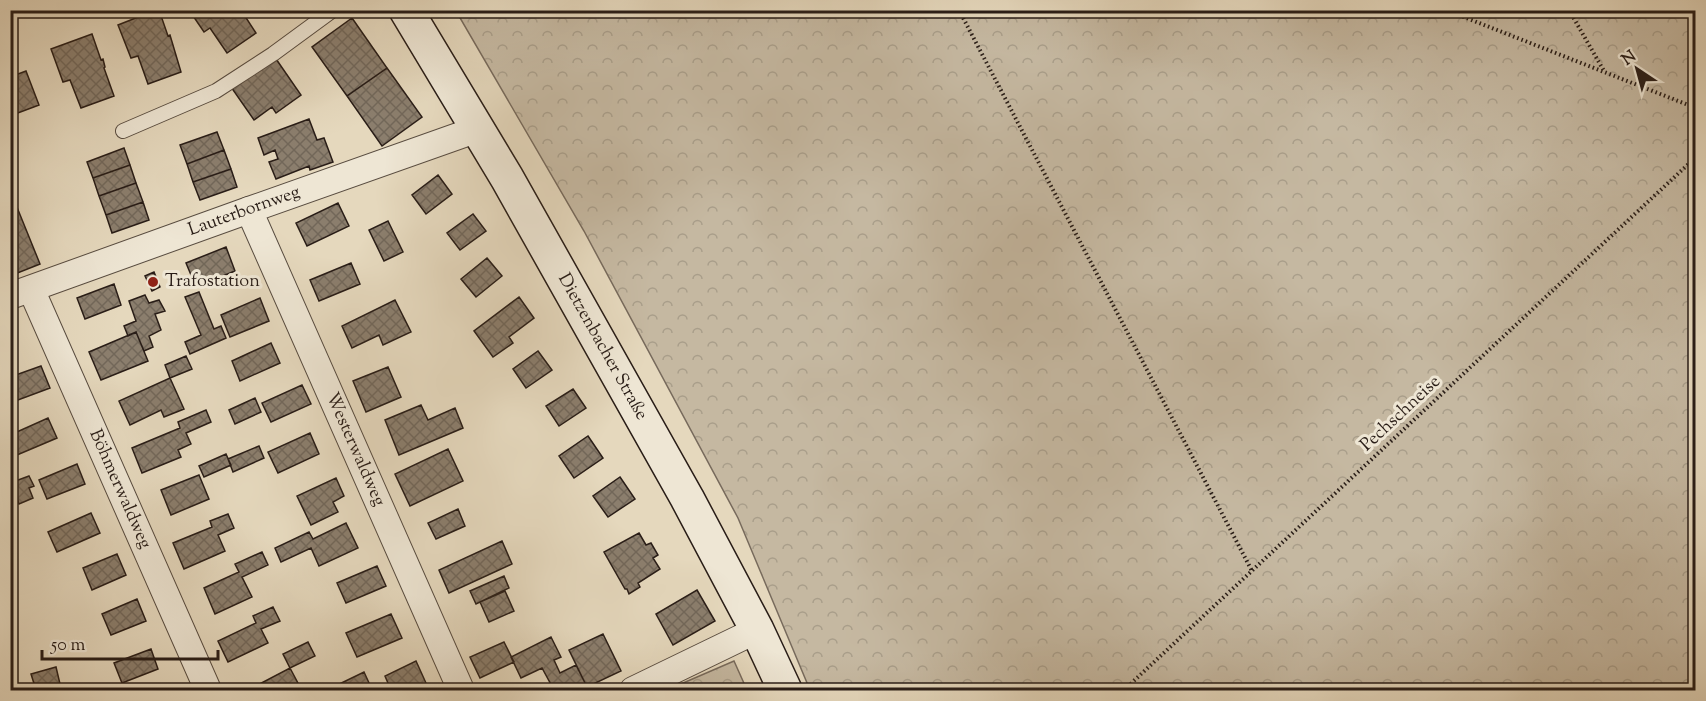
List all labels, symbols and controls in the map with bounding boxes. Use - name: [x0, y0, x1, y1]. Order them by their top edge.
- north arrow: [1607, 39, 1667, 99]
- text: N: [1618, 46, 1642, 72]
- street label: Lauterbornweg: [185, 180, 304, 244]
- place label: Trafostation: [165, 269, 260, 295]
- street label: Dietzenbacher Straße: [550, 269, 654, 425]
- marker: Trafostation: [146, 275, 160, 289]
- street label: Pechschneise: [1355, 370, 1447, 458]
- street label: Westerwaldweg: [318, 389, 391, 511]
- street label: Böhmerwaldweg: [82, 425, 157, 553]
- scale bar: [42, 623, 218, 661]
- text: 50 m: [50, 633, 86, 659]

